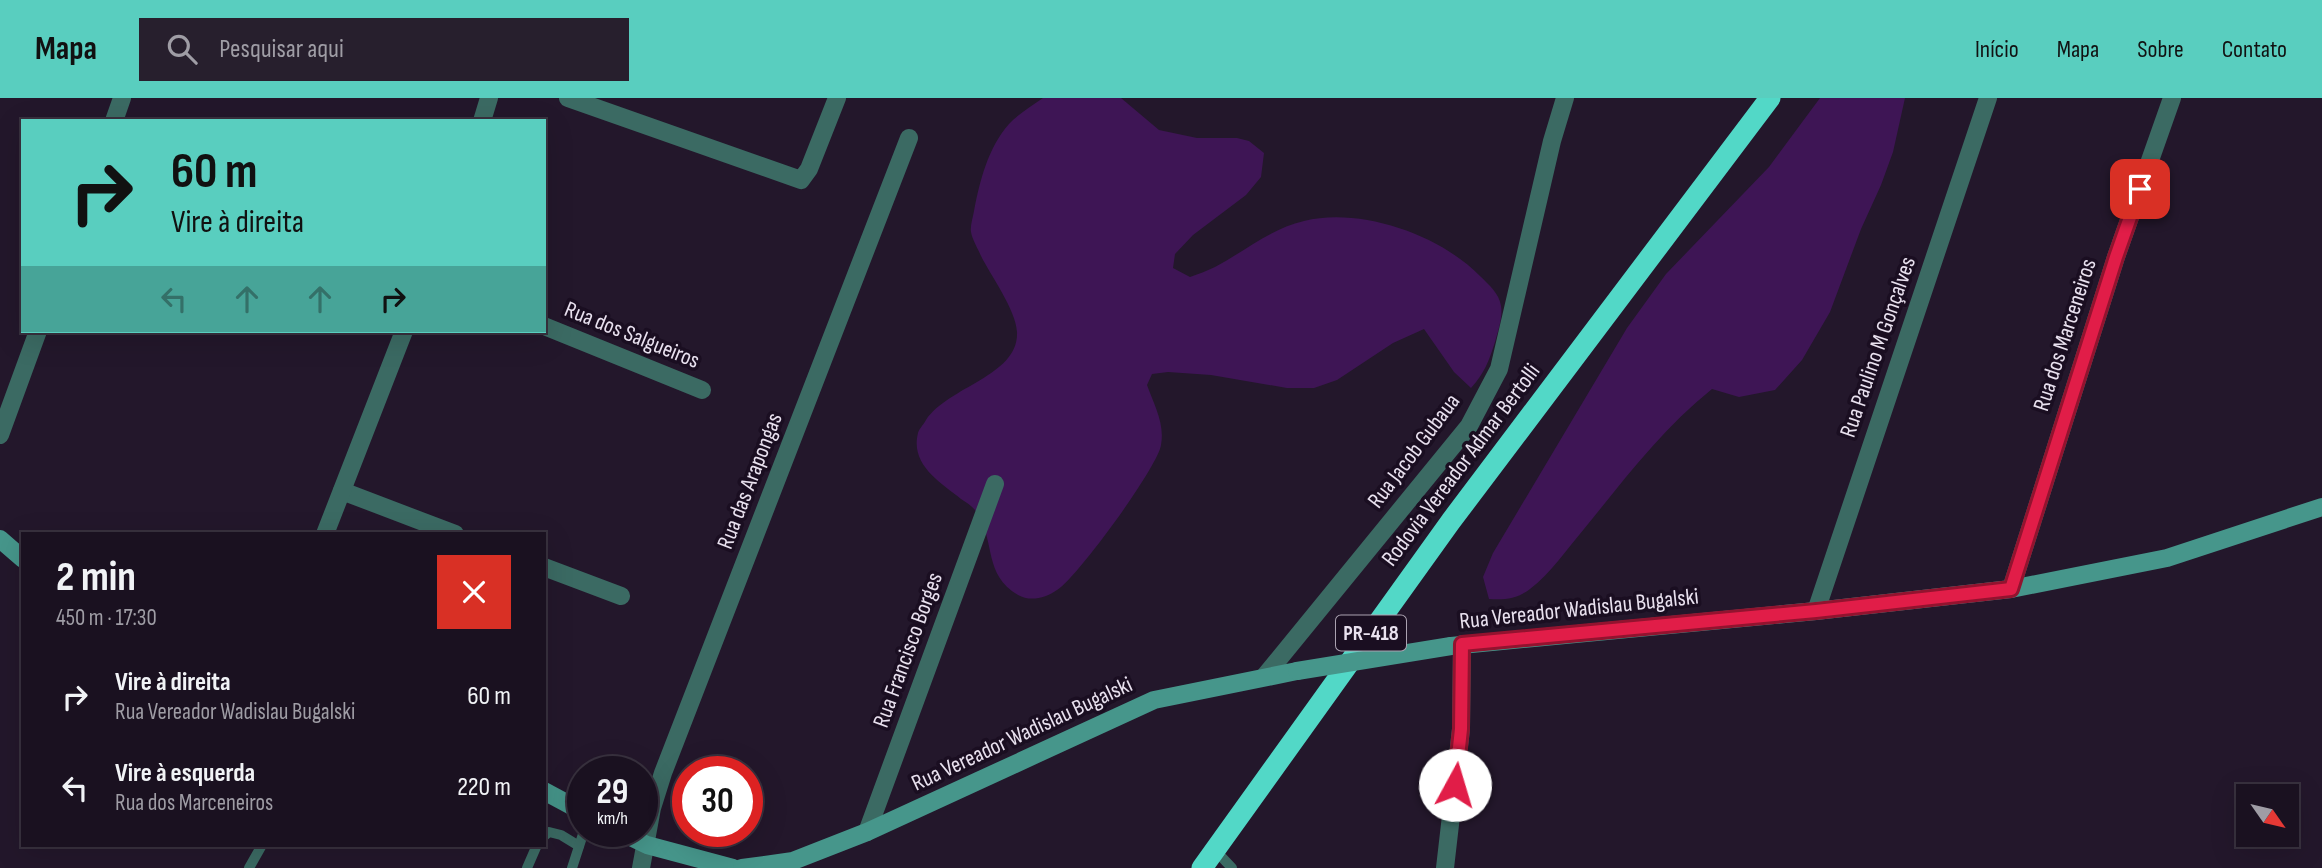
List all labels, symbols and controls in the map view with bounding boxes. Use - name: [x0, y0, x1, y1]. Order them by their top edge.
- search box: [139, 18, 629, 81]
- text: Mapa: [35, 29, 97, 69]
- icon: search: [163, 30, 201, 68]
- text: Pesquisar aqui: [219, 34, 344, 65]
- text: Início: [1975, 35, 2019, 64]
- text: Mapa: [2057, 35, 2099, 64]
- text: Sobre: [2137, 35, 2184, 64]
- text: Contato: [2222, 35, 2287, 64]
- text: 60 m: [171, 143, 258, 202]
- icon: right: [56, 147, 147, 238]
- pin: [2110, 159, 2170, 219]
- icon: arrive: [2121, 170, 2159, 208]
- text: Vire à direita: [171, 203, 304, 242]
- street label: Rua Paulino M Gonçalves: [1834, 253, 1922, 441]
- street label: Rua dos Marceneiros: [2027, 255, 2103, 415]
- icon: left: [155, 280, 193, 318]
- icon: ahead: [228, 280, 266, 318]
- icon: ahead: [301, 280, 339, 318]
- icon: right: [374, 280, 412, 318]
- street label: Rua dos Salgueiros: [560, 295, 704, 375]
- street label: Rodovia Vereador Admar Bertolli: [1376, 358, 1546, 572]
- street label: Rua Jacob Gubaua: [1362, 388, 1466, 514]
- street label: Rua das Arapongas: [711, 409, 789, 553]
- text: 2 min: [56, 552, 136, 603]
- button: close: [437, 555, 511, 629]
- street label: Rua Francisco Borges: [867, 569, 949, 731]
- street label: Rua Vereador Wadislau Bugalski: [1458, 583, 1700, 635]
- text: 450 m · 17:30: [56, 604, 157, 632]
- road number: PR-418: [1336, 616, 1406, 650]
- text: Vire à direita: [115, 667, 231, 698]
- street label: Rua Vereador Wadislau Bugalski: [907, 671, 1137, 797]
- icon: right: [56, 678, 94, 716]
- text: 60 m: [467, 681, 511, 712]
- text: Rua Vereador Wadislau Bugalski: [115, 698, 355, 726]
- position arrow: [1418, 748, 1492, 822]
- speed limit sign: 30: [672, 756, 763, 847]
- text: Vire à esquerda: [115, 758, 255, 789]
- icon: left: [56, 769, 94, 807]
- text: 29: [597, 771, 628, 814]
- text: 220 m: [457, 772, 511, 803]
- north arrow: [2236, 784, 2300, 847]
- map controls: [2236, 784, 2299, 847]
- text: Rua dos Marceneiros: [115, 789, 273, 817]
- text: km/h: [597, 808, 628, 829]

